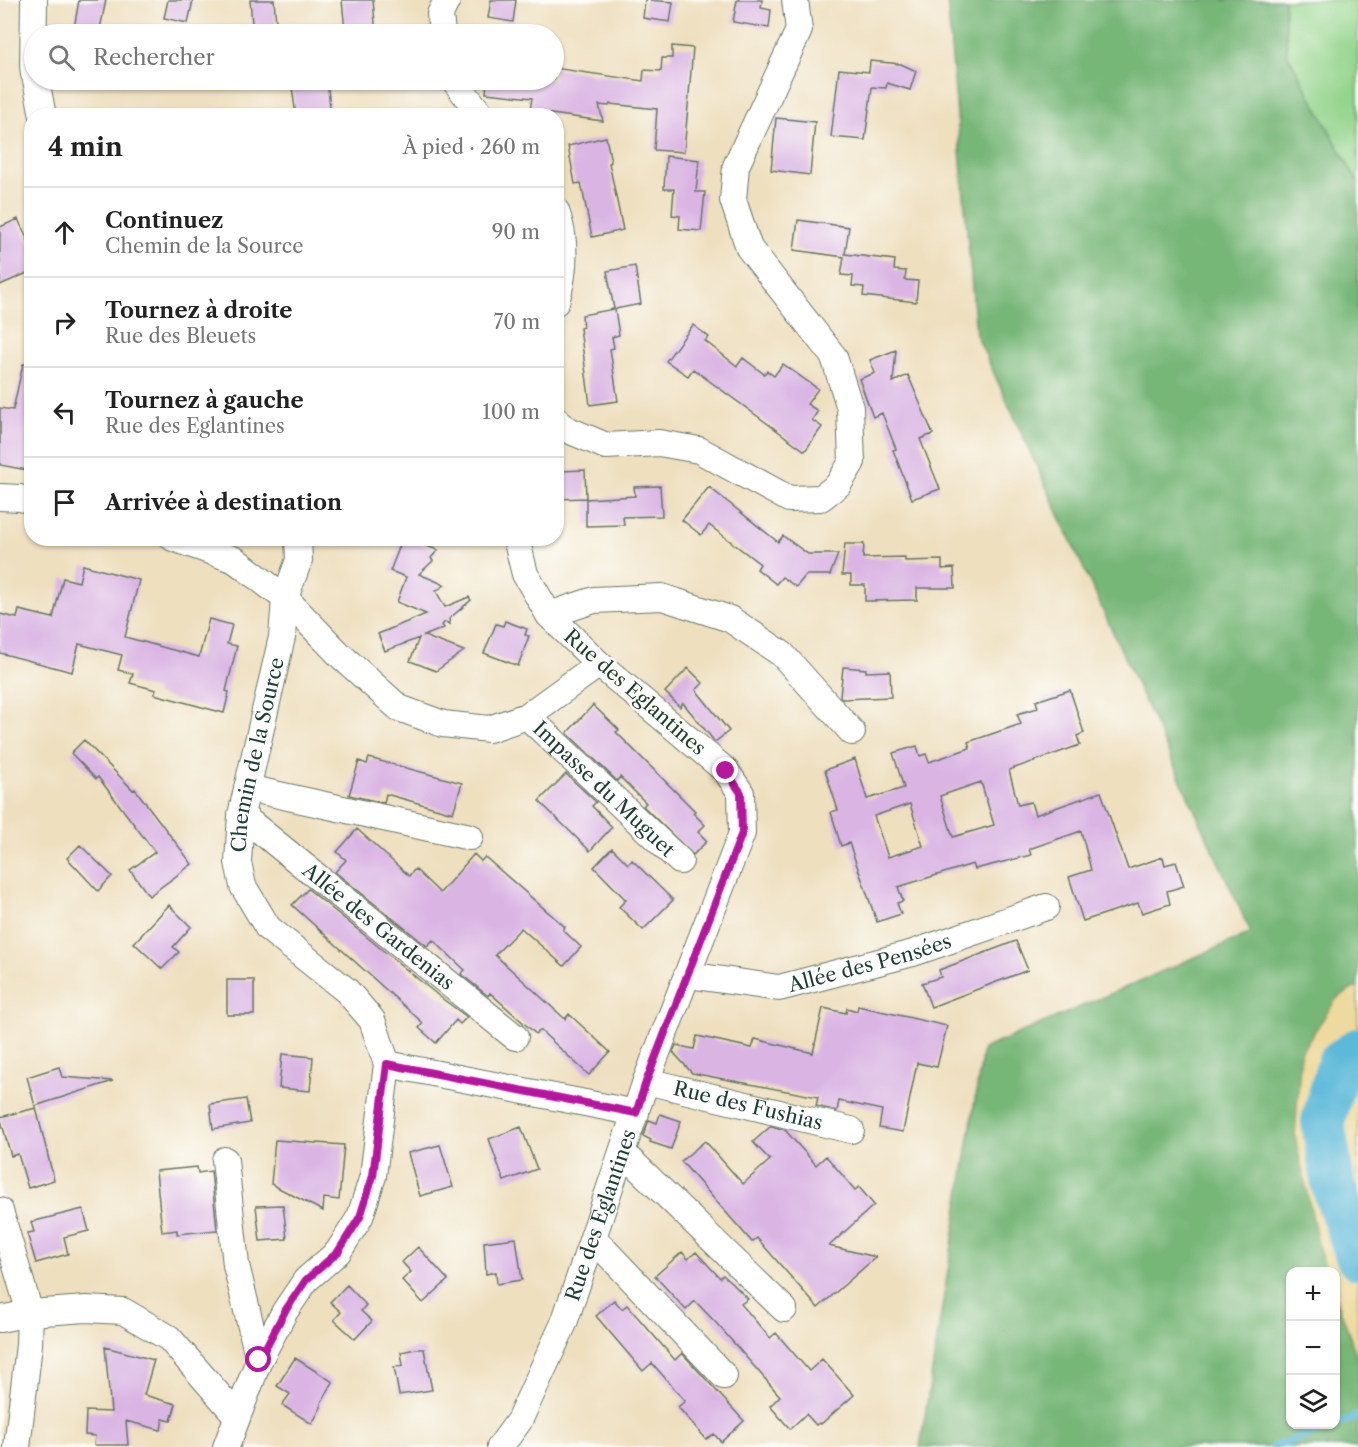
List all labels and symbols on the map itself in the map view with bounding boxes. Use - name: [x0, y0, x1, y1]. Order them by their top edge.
- street label: Rue des Eglantines: [559, 624, 711, 760]
- street label: Chemin de la Source: [227, 655, 289, 853]
- street label: Impasse du Muguet: [528, 716, 680, 862]
- route end: [712, 757, 738, 783]
- street label: Allée des Gardenias: [297, 857, 459, 995]
- street label: Allée des Pensées: [785, 929, 954, 997]
- street label: Rue des Fushias: [671, 1076, 825, 1135]
- street label: Rue des Eglantines: [560, 1126, 641, 1304]
- route start: [245, 1346, 271, 1372]

